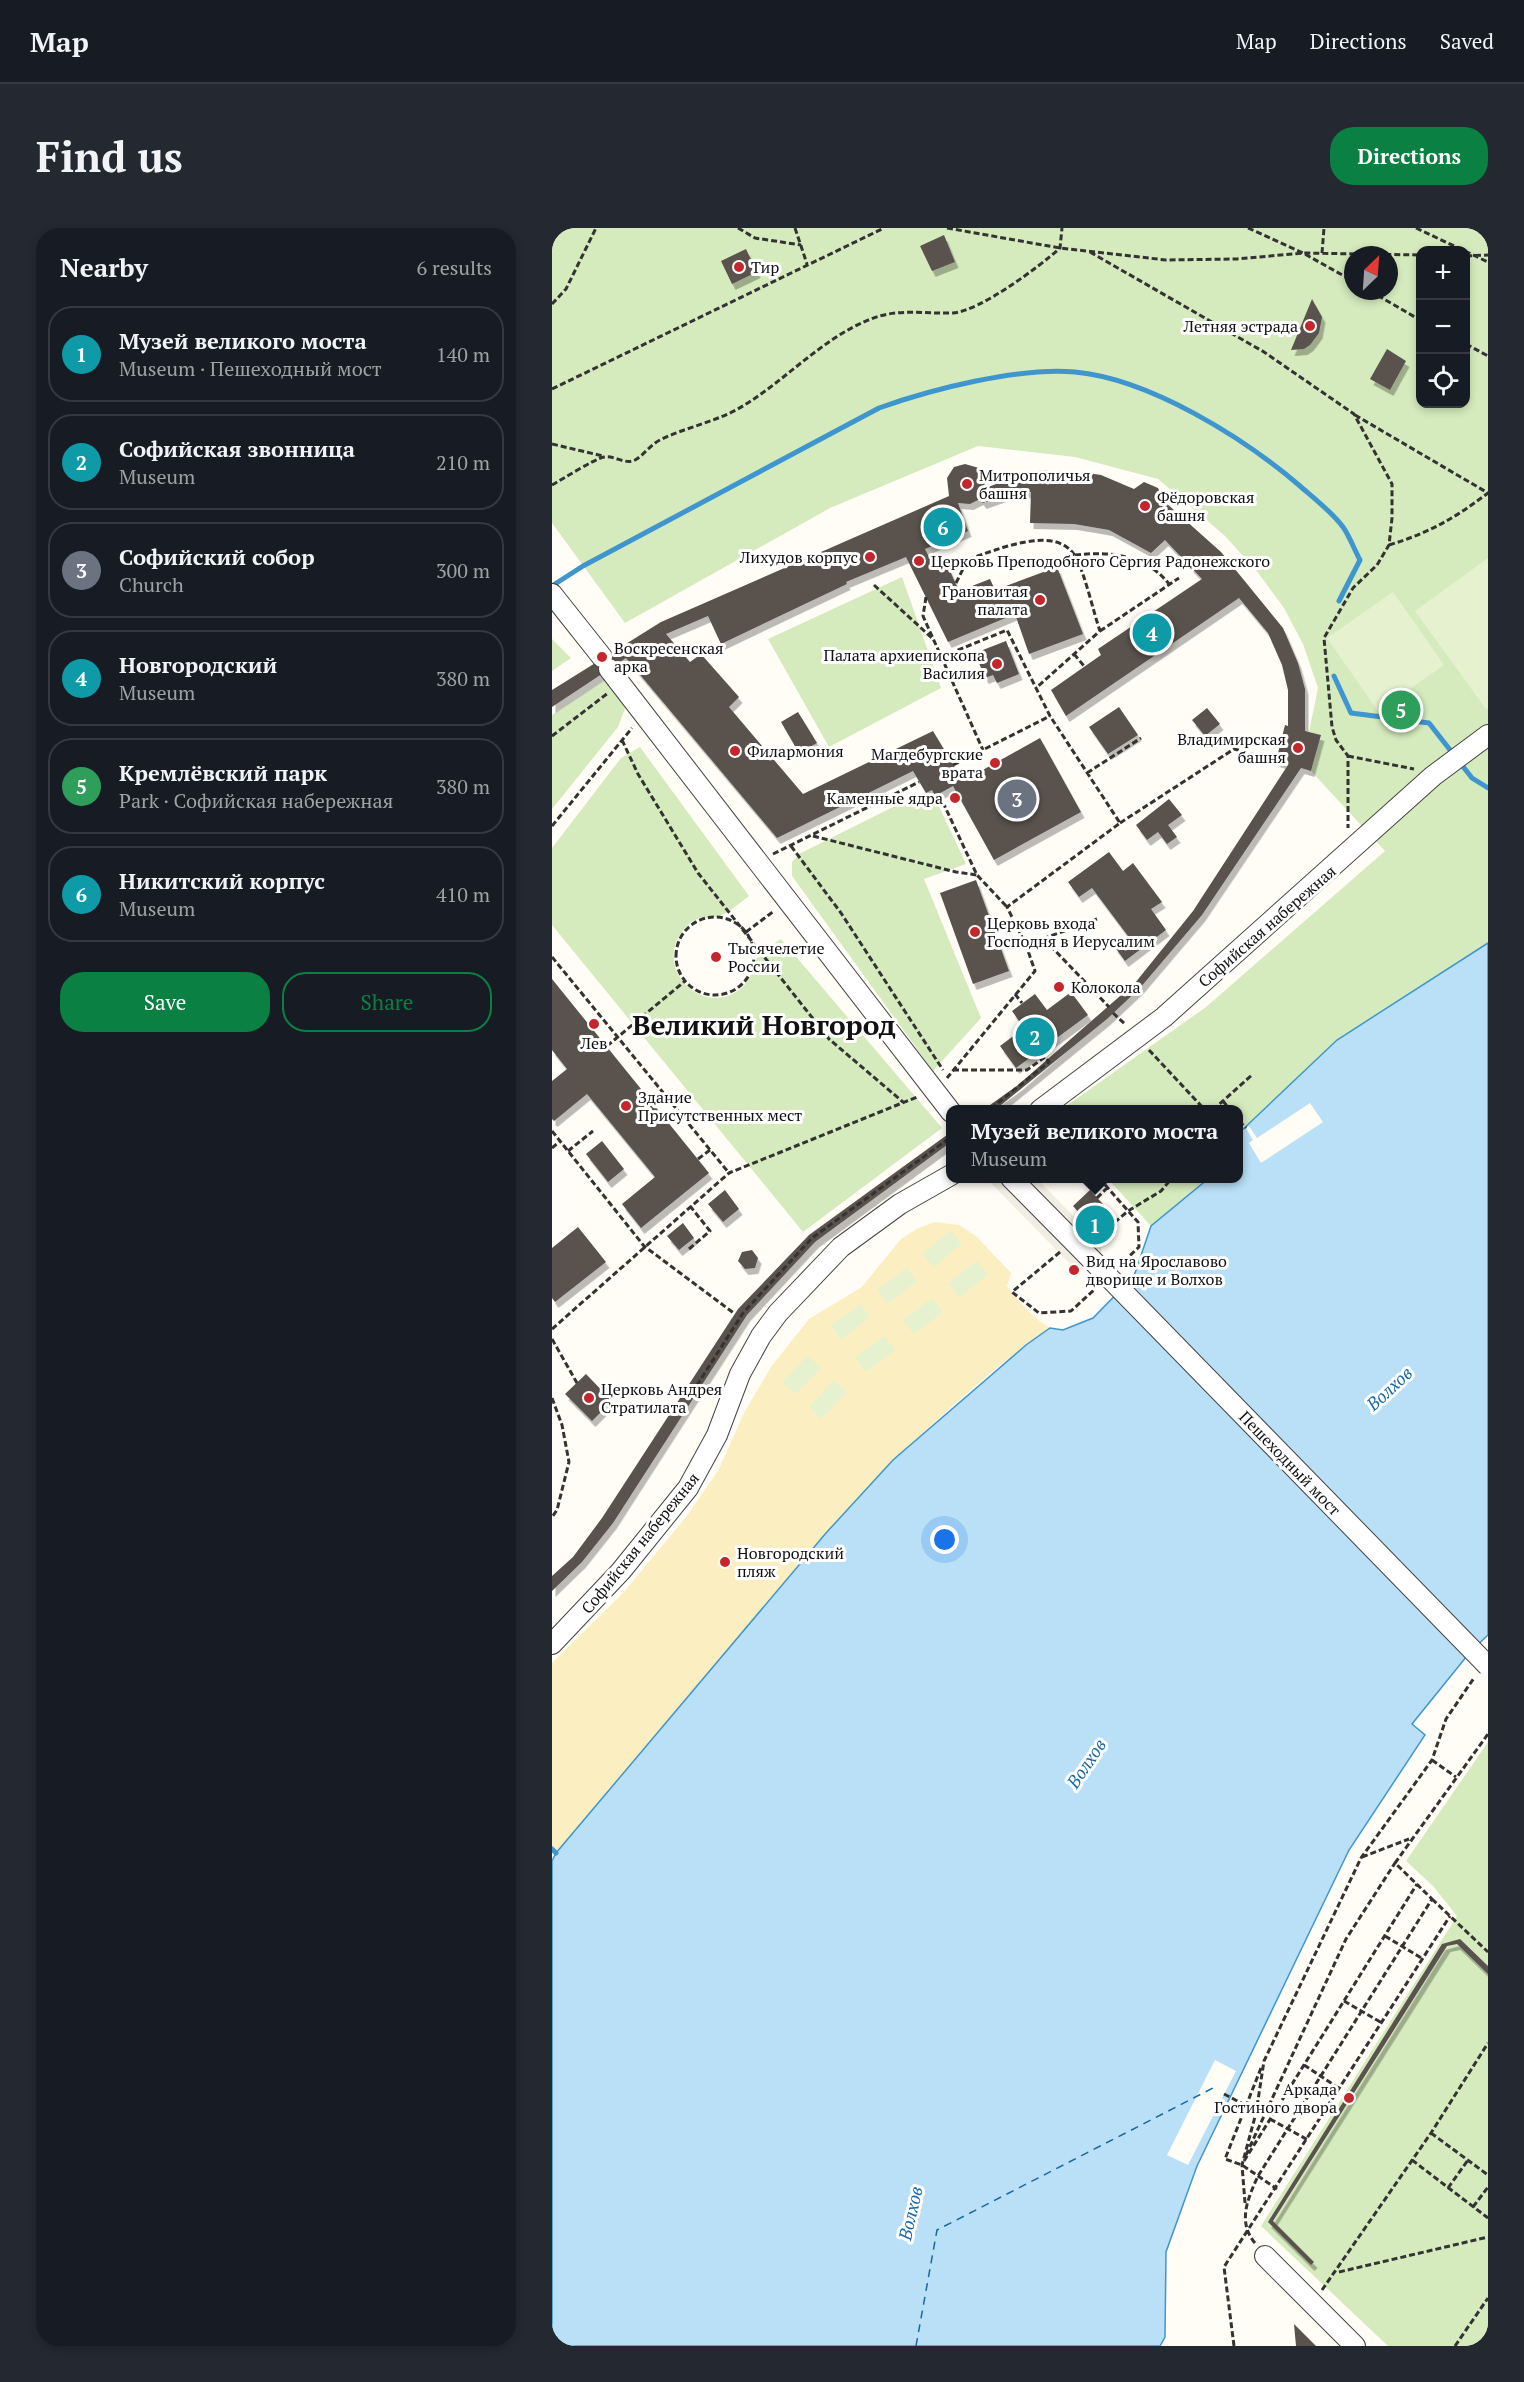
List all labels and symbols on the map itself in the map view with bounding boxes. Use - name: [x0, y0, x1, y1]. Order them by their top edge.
- north arrow: [1344, 246, 1398, 300]
- place label: Тир: [751, 256, 779, 278]
- marker: Тир: [732, 260, 746, 274]
- place label: Летняя эстрада: [1183, 315, 1298, 337]
- marker: Летняя эстрада: [1303, 319, 1317, 333]
- place label: Митрополичья башня: [979, 464, 1090, 504]
- marker: Митрополичья башня: [960, 477, 974, 491]
- place label: Фёдоровская башня: [1157, 486, 1254, 526]
- marker: Фёдоровская башня: [1138, 499, 1152, 513]
- pin: 6: [924, 504, 962, 550]
- place label: Лихудов корпус: [739, 546, 858, 568]
- marker: Лихудов корпус: [863, 550, 877, 564]
- place label: Церковь Преподобного Сергия Радонежского: [931, 550, 1270, 572]
- marker: Церковь Преподобного Сергия Радонежского: [912, 554, 926, 568]
- place label: Грановитая палата: [942, 580, 1028, 620]
- marker: Грановитая палата: [1033, 593, 1047, 607]
- pin: 4: [1132, 610, 1172, 656]
- place label: Воскресенская арка: [614, 637, 724, 677]
- place label: Палата архиепископа Василия: [823, 644, 985, 684]
- marker: Воскресенская арка: [595, 650, 609, 664]
- marker: Палата архиепископа Василия: [990, 657, 1004, 671]
- pin: 5: [1382, 688, 1420, 732]
- place label: Владимирская башня: [1177, 728, 1286, 768]
- place label: Филармония: [747, 740, 844, 762]
- marker: Владимирская башня: [1291, 741, 1305, 755]
- place label: Магдебургские врата: [871, 743, 983, 783]
- marker: Филармония: [728, 744, 742, 758]
- marker: Магдебургские врата: [988, 756, 1002, 770]
- pin: 3: [998, 776, 1036, 822]
- place label: Каменные ядра: [827, 787, 943, 809]
- marker: Каменные ядра: [948, 791, 962, 805]
- street label: Софийская набережная: [1193, 860, 1341, 992]
- place label: Церковь входа Господня в Иерусалим: [987, 912, 1155, 952]
- marker: Церковь входа Господня в Иерусалим: [968, 925, 982, 939]
- place label: Тысячелетие России: [728, 937, 825, 977]
- marker: Тысячелетие России: [709, 950, 723, 964]
- place label: Колокола: [1071, 976, 1140, 998]
- marker: Колокола: [1052, 980, 1066, 994]
- district label: Великий Новгород: [632, 1006, 896, 1043]
- pin: 2: [1016, 1014, 1054, 1060]
- marker: Лев: [587, 1017, 601, 1031]
- place label: Лев: [580, 1032, 607, 1054]
- place label: Здание Присутственных мест: [638, 1086, 802, 1126]
- marker: Здание Присутственных мест: [619, 1099, 633, 1113]
- pin: 1: [1076, 1202, 1114, 1248]
- place label: Вид на Ярославово дворище и Волхов: [1086, 1250, 1227, 1290]
- marker: Вид на Ярославово дворище и Волхов: [1067, 1263, 1081, 1277]
- water label: Волхов: [1360, 1361, 1417, 1416]
- place label: Церковь Андрея Стратилата: [601, 1378, 722, 1418]
- marker: Церковь Андрея Стратилата: [582, 1391, 596, 1405]
- street label: Пешеходный мост: [1234, 1406, 1346, 1520]
- street label: Софийская набережная: [576, 1468, 704, 1618]
- your location: [930, 1525, 959, 1554]
- place label: Новгородский пляж: [737, 1542, 844, 1582]
- marker: Новгородский пляж: [718, 1555, 732, 1569]
- water label: Волхов: [1060, 1734, 1111, 1793]
- place label: Аркада Гостиного двора: [1214, 2078, 1337, 2118]
- marker: Аркада Гостиного двора: [1342, 2091, 1356, 2105]
- water label: Волхов: [892, 2184, 928, 2243]

